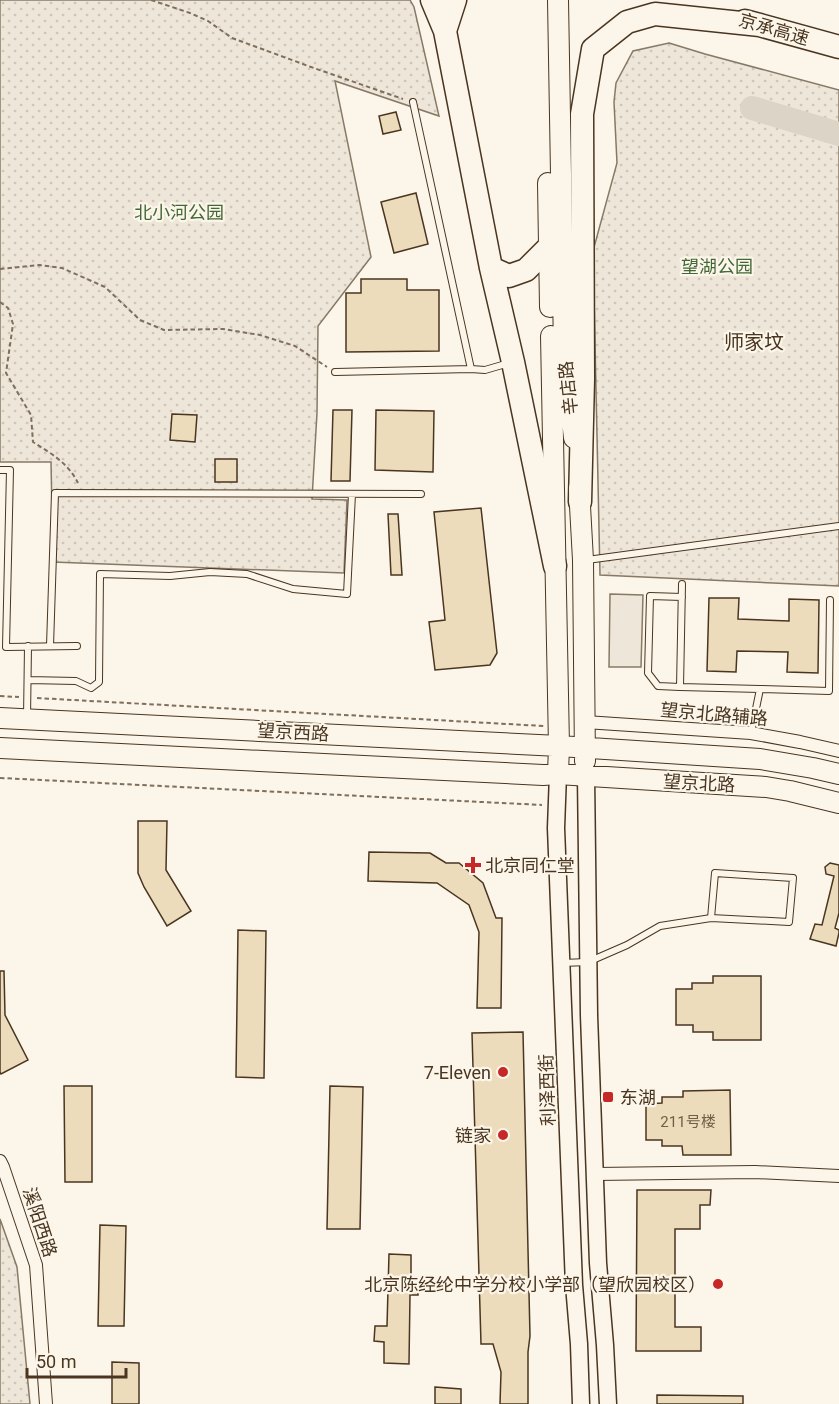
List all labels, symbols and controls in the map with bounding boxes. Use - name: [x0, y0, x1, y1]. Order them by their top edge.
- street label: 京承高速: [737, 9, 811, 49]
- park label: 北小河公园: [134, 202, 224, 223]
- park label: 望湖公园: [681, 256, 753, 277]
- district label: 师家坟: [724, 330, 784, 354]
- street label: 辛店路: [555, 360, 581, 416]
- street label: 望京北路辅路: [659, 699, 769, 729]
- street label: 望京西路: [256, 720, 330, 744]
- street label: 望京北路: [662, 771, 736, 795]
- place label: 北京同仁堂: [485, 855, 575, 876]
- marker: 北京同仁堂: [466, 858, 480, 872]
- street label: 利泽西街: [535, 1054, 559, 1126]
- place label: 7-Eleven: [424, 1062, 491, 1083]
- marker: 7-Eleven: [496, 1065, 510, 1079]
- place label: 东湖: [620, 1087, 656, 1108]
- marker: 东湖: [601, 1090, 615, 1104]
- house number: 211号楼: [660, 1113, 716, 1131]
- place label: 链家: [455, 1125, 491, 1146]
- marker: 链家: [496, 1128, 510, 1142]
- street label: 溪阳西路: [19, 1185, 61, 1259]
- place label: 北京陈经纶中学分校小学部（望欣园校区）: [364, 1274, 706, 1295]
- marker: 北京陈经纶中学分校小学部（望欣园校区）: [711, 1277, 725, 1291]
- scale bar: [27, 1341, 126, 1379]
- text: 50 m: [36, 1351, 76, 1372]

